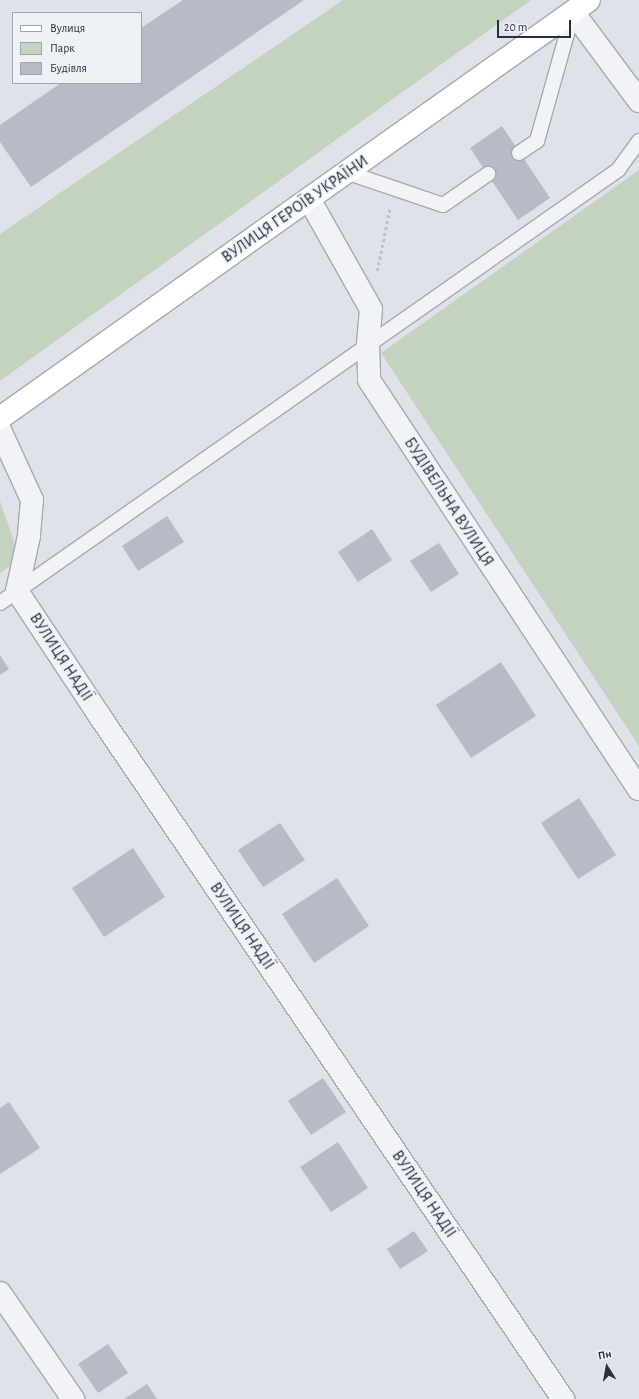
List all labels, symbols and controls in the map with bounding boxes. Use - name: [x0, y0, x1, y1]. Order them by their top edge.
- legend: [12, 12, 142, 84]
- scale bar: [499, 12, 573, 38]
- text: 20 m: [504, 21, 527, 33]
- text: Вулиця: [50, 22, 85, 34]
- text: Парк: [50, 42, 75, 54]
- text: Будівля: [50, 62, 87, 74]
- street label: ВУЛИЦЯ ГЕРОЇВ УКРАЇНИ: [218, 151, 372, 267]
- street label: БУДІВЕЛЬНА ВУЛИЦЯ: [400, 434, 498, 570]
- street label: ВУЛИЦЯ НАДІЇ: [25, 609, 97, 705]
- street label: ВУЛИЦЯ НАДІЇ: [206, 879, 278, 973]
- street label: ВУЛИЦЯ НАДІЇ: [388, 1147, 460, 1241]
- north arrow: [587, 1347, 627, 1387]
- text: Пн: [597, 1348, 612, 1361]

